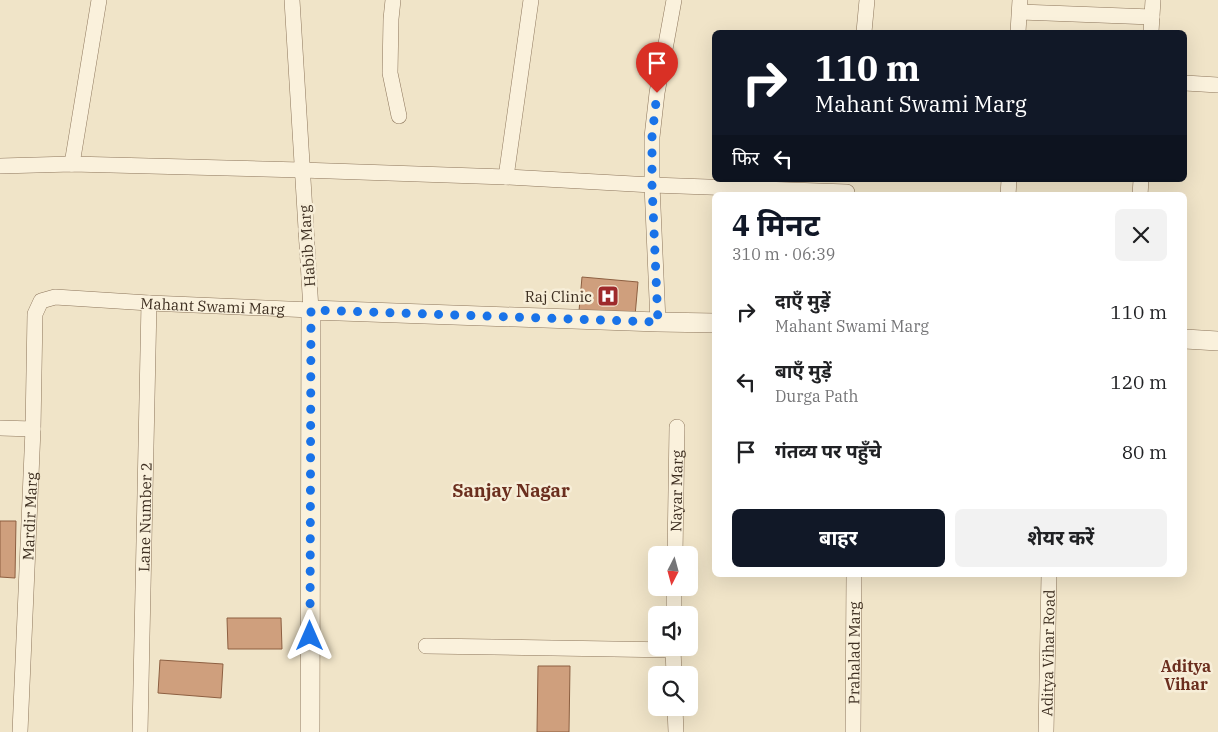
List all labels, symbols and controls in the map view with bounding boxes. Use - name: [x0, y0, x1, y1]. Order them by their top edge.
- pin: [636, 42, 678, 93]
- text: 110 m: [815, 45, 920, 91]
- icon: arrive: [643, 49, 671, 77]
- icon: right: [732, 50, 797, 115]
- text: Mahant Swami Marg: [815, 89, 1027, 118]
- icon: left: [769, 145, 797, 173]
- text: फिर: [732, 146, 759, 170]
- street label: Habib Marg: [295, 204, 319, 288]
- text: 4 मिनट: [732, 205, 820, 244]
- button: close: [1115, 209, 1167, 261]
- text: 310 m · 06:39: [732, 244, 835, 264]
- hospital icon: Raj Clinic: [596, 284, 620, 308]
- place label: Raj Clinic: [525, 287, 592, 306]
- text: दाएँ मुड़ें: [775, 289, 830, 313]
- street label: Mahant Swami Marg: [140, 293, 285, 318]
- icon: right: [732, 298, 760, 326]
- text: 110 m: [1110, 300, 1167, 324]
- text: Mahant Swami Marg: [775, 316, 929, 336]
- text: बाएँ मुड़ें: [775, 359, 832, 383]
- icon: left: [732, 368, 760, 396]
- text: 120 m: [1110, 370, 1167, 394]
- text: Durga Path: [775, 386, 858, 406]
- icon: arrive: [732, 438, 760, 466]
- text: गंतव्य पर पहुँचे: [775, 439, 882, 463]
- text: 80 m: [1122, 440, 1167, 464]
- street label: Nayar Marg: [666, 450, 686, 532]
- street label: Lane Number 2: [134, 462, 155, 572]
- street label: Mardir Marg: [18, 472, 41, 561]
- district label: Sanjay Nagar: [452, 479, 570, 502]
- button: बाहर: [732, 509, 945, 567]
- button: शेयर करें: [955, 509, 1167, 567]
- north arrow: [648, 546, 698, 596]
- map controls: [648, 546, 698, 716]
- street label: Aditya Vihar Road: [1037, 589, 1058, 717]
- street label: Prahalad Marg: [844, 601, 863, 705]
- button: sound: [648, 606, 698, 656]
- position arrow: [283, 609, 335, 661]
- district label: Aditya Vihar: [1161, 656, 1211, 694]
- button: search: [648, 666, 698, 716]

